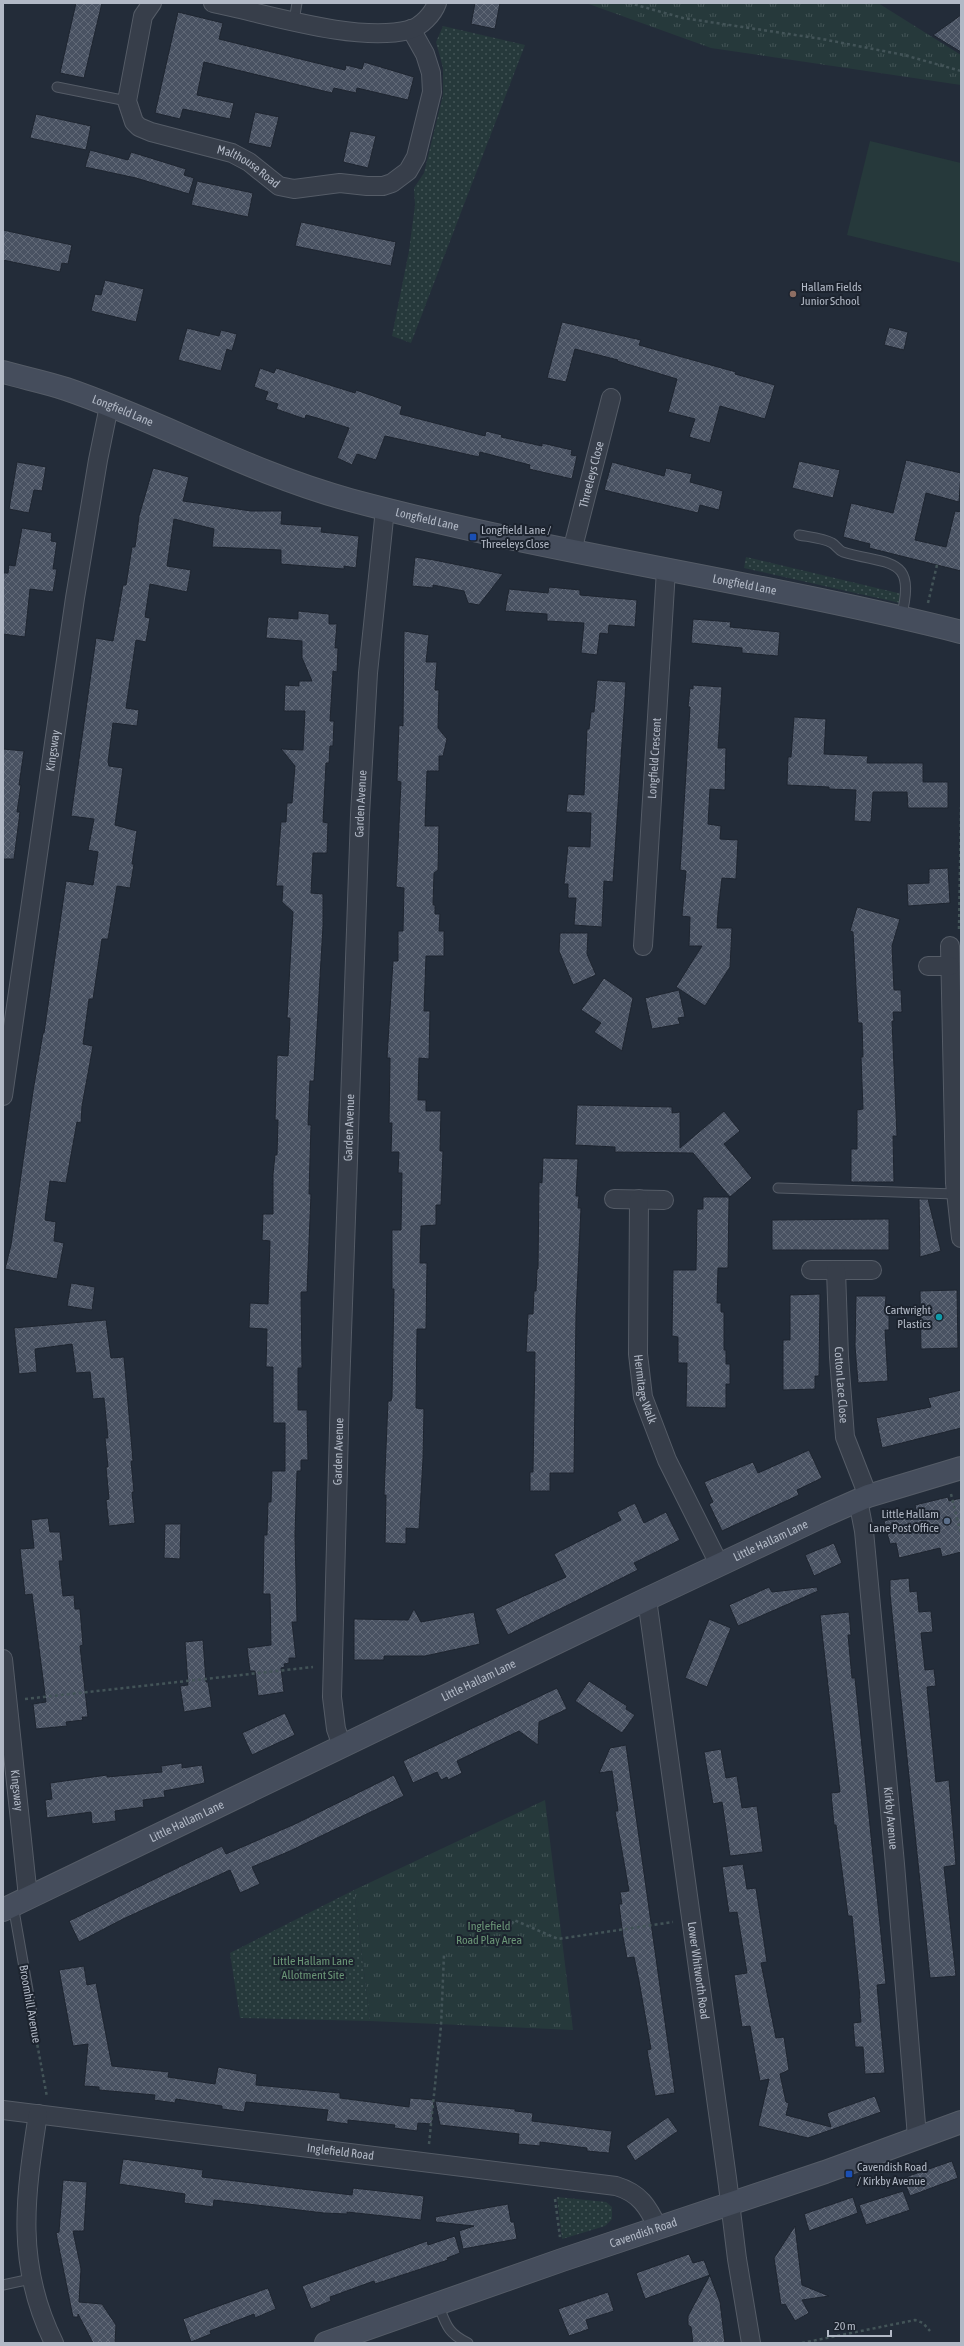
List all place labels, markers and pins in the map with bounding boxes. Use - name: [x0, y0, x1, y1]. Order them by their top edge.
- place label: Hallam Fields Junior School: [801, 280, 862, 308]
- marker: Hallam Fields Junior School: [788, 289, 798, 299]
- place label: Longfield Lane / Threeleys Close: [481, 523, 551, 551]
- marker: Longfield Lane / Threeleys Close: [468, 532, 478, 542]
- place label: Cartwright Plastics: [885, 1303, 932, 1331]
- marker: Cartwright Plastics: [934, 1312, 944, 1322]
- place label: Little Hallam Lane Post Office: [869, 1507, 939, 1535]
- marker: Little Hallam Lane Post Office: [942, 1516, 952, 1526]
- place label: Cavendish Road / Kirkby Avenue: [857, 2160, 927, 2188]
- marker: Cavendish Road / Kirkby Avenue: [844, 2169, 854, 2179]

